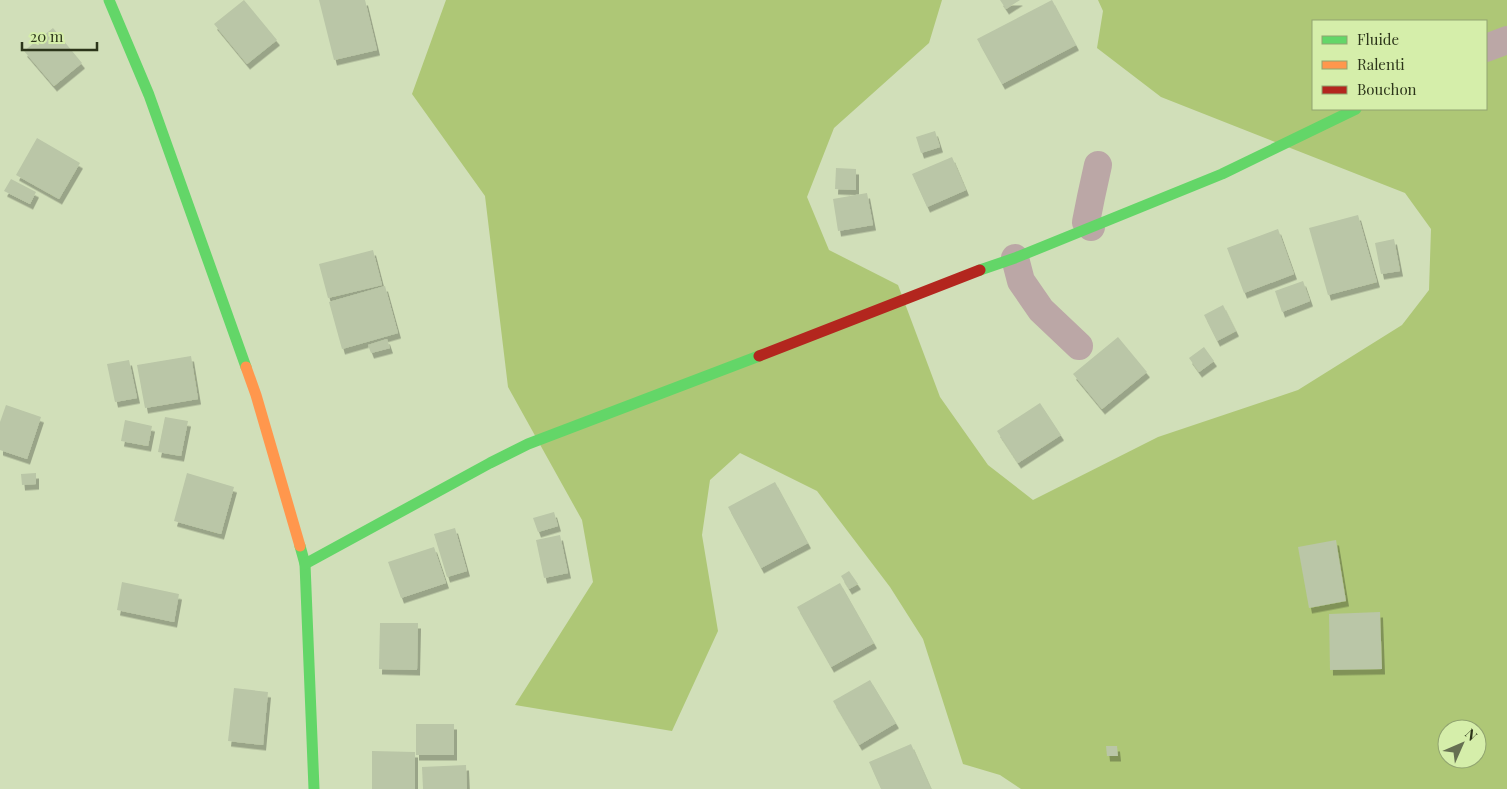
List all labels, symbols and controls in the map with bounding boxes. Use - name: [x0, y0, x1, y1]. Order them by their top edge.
- scale bar: [22, 20, 98, 52]
- legend: [1312, 20, 1487, 110]
- text: 20 m: [30, 26, 64, 46]
- text: Fluide: [1357, 29, 1399, 49]
- text: Ralenti: [1357, 54, 1405, 74]
- text: Bouchon: [1357, 79, 1417, 99]
- north arrow: [1437, 719, 1487, 769]
- text: N: [1461, 724, 1482, 745]

